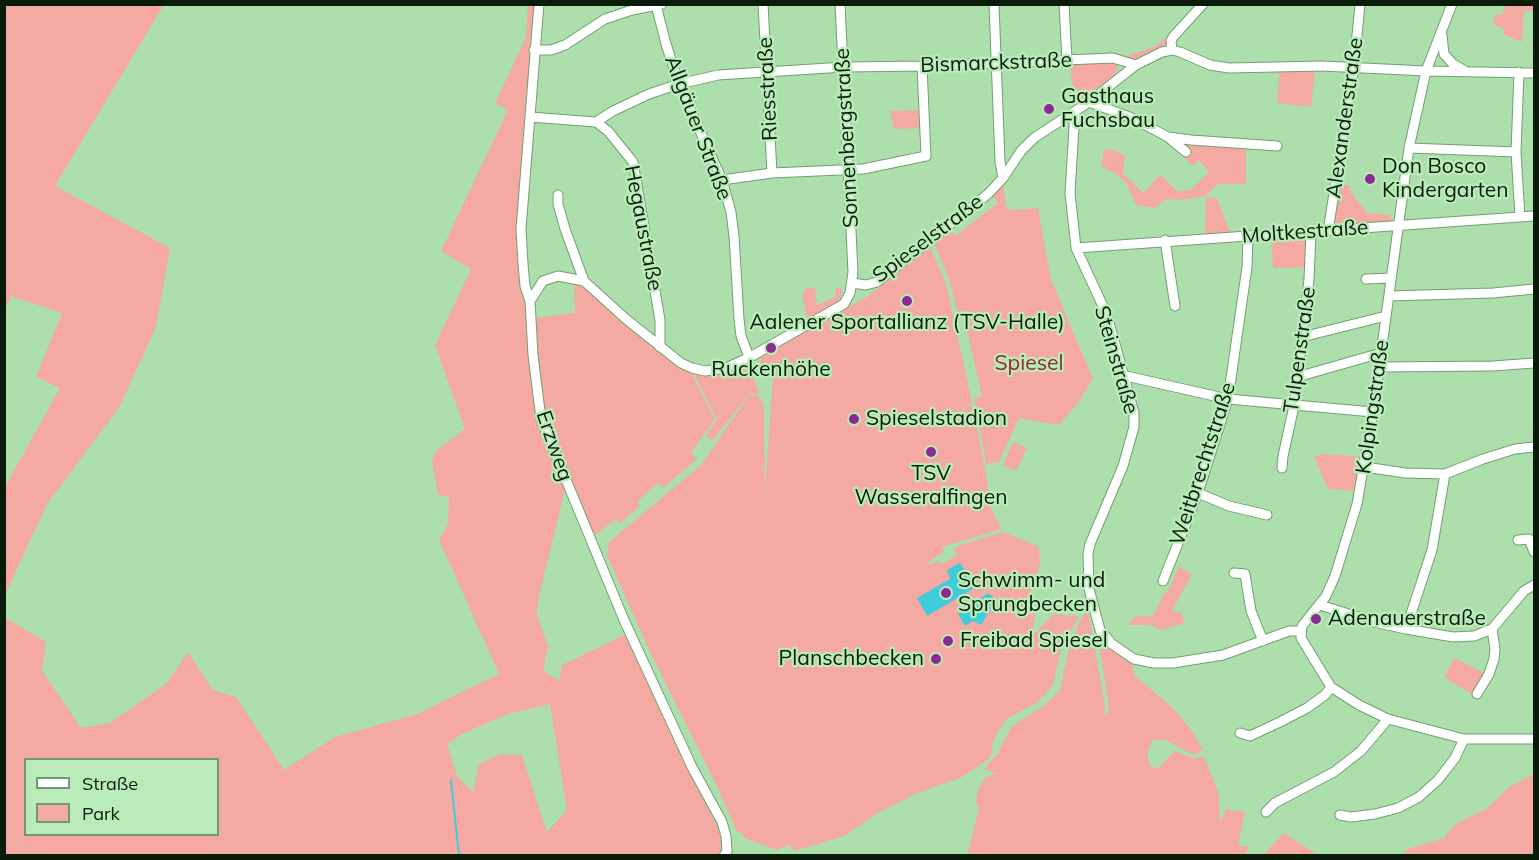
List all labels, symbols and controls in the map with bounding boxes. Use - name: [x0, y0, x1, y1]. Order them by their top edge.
- street label: Riesstraße: [753, 36, 783, 142]
- street label: Alexanderstraße: [1321, 36, 1369, 200]
- street label: Sonnenbergstraße: [830, 47, 864, 229]
- street label: Bismarckstraße: [920, 48, 1072, 78]
- street label: Allgäuer Straße: [659, 52, 737, 204]
- place label: Gasthaus Fuchsbau: [1061, 84, 1155, 134]
- marker: Gasthaus Fuchsbau: [1042, 102, 1056, 116]
- place label: Don Bosco Kindergarten: [1382, 154, 1509, 204]
- street label: Hegaustraße: [618, 163, 668, 293]
- marker: Don Bosco Kindergarten: [1363, 172, 1377, 186]
- street label: Spieselstraße: [868, 189, 988, 289]
- street label: Moltkestraße: [1241, 215, 1369, 249]
- street label: Tulpenstraße: [1279, 285, 1321, 415]
- marker: Aalener Sportallianz (TSV-Halle): [900, 294, 914, 308]
- street label: Steinstraße: [1089, 303, 1143, 417]
- place label: Aalener Sportallianz (TSV-Halle): [749, 310, 1065, 336]
- street label: Kolpingstraße: [1351, 338, 1395, 476]
- marker: Ruckenhöhe: [764, 341, 778, 355]
- park label: Spiesel: [995, 351, 1063, 377]
- place label: Ruckenhöhe: [711, 357, 831, 383]
- street label: Weitbrechtstraße: [1165, 379, 1241, 549]
- place label: Spieselstadion: [866, 406, 1007, 432]
- street label: Erzweg: [530, 407, 578, 485]
- marker: Spieselstadion: [847, 412, 861, 426]
- marker: TSV Wasseralfingen: [924, 445, 938, 459]
- place label: TSV Wasseralfingen: [855, 461, 1007, 511]
- place label: Schwimm- und Sprungbecken: [958, 568, 1105, 618]
- marker: Schwimm- und Sprungbecken: [939, 586, 953, 600]
- place label: Adenauerstraße: [1328, 606, 1486, 632]
- marker: Adenauerstraße: [1309, 612, 1323, 626]
- place label: Freibad Spiesel: [960, 628, 1108, 654]
- marker: Freibad Spiesel: [941, 634, 955, 648]
- place label: Planschbecken: [779, 646, 924, 672]
- marker: Planschbecken: [929, 652, 943, 666]
- legend: [24, 758, 219, 836]
- text: Straße: [82, 772, 138, 795]
- text: Park: [82, 802, 120, 825]

